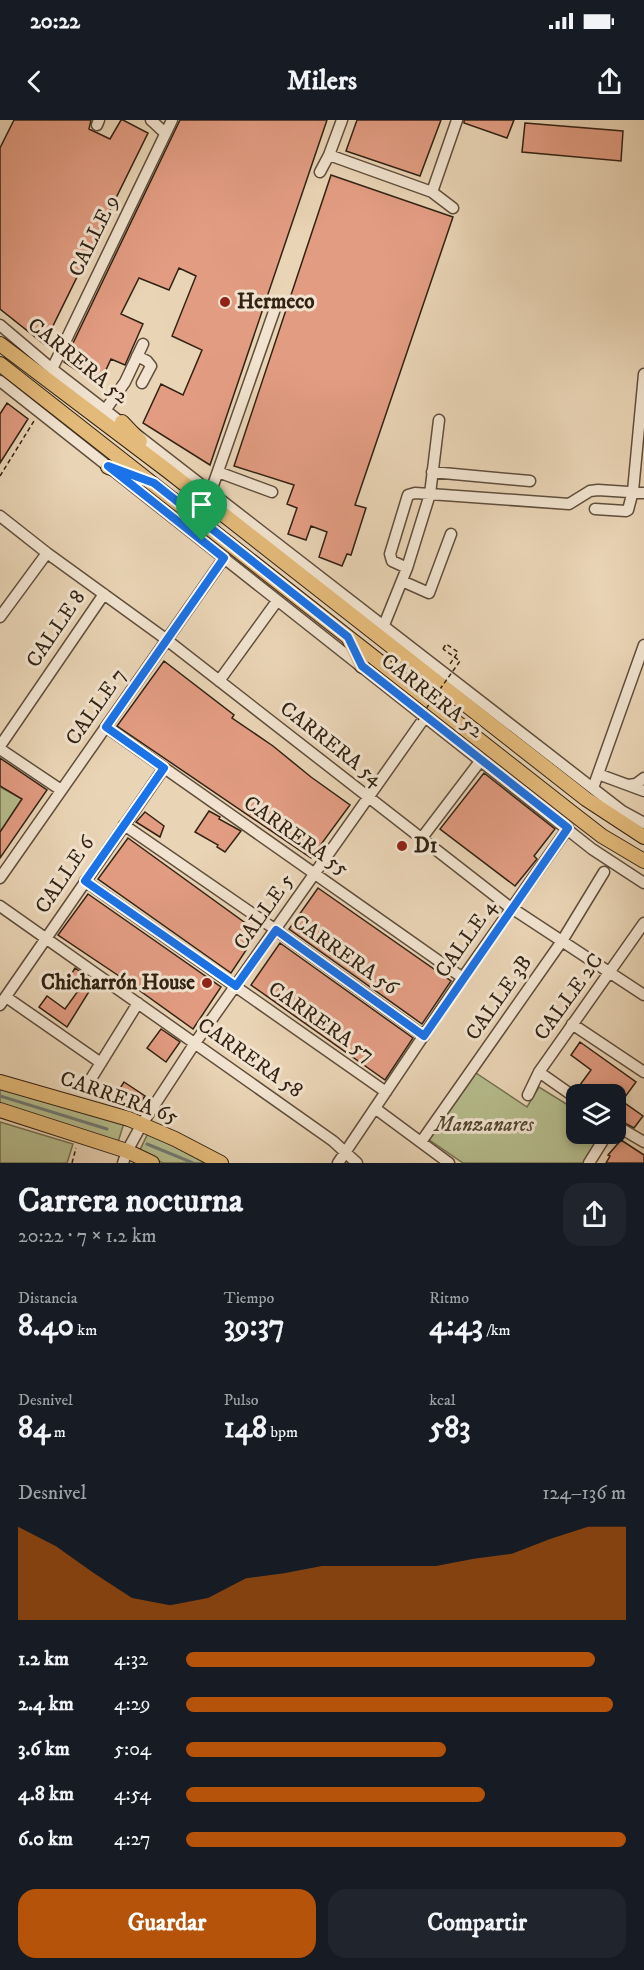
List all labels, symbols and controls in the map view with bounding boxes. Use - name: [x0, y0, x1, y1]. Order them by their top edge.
- text: 20:22: [30, 8, 80, 35]
- text: Milers: [287, 64, 357, 98]
- icon: back: [18, 65, 51, 98]
- icon: share: [593, 65, 626, 98]
- street label: CALLE 9: [63, 191, 125, 281]
- place label: Hermeco: [237, 289, 315, 315]
- marker: Hermeco: [218, 295, 232, 309]
- street label: CARRERA 52: [22, 312, 134, 410]
- pin: [176, 479, 227, 541]
- icon: arrive: [185, 488, 218, 521]
- street label: CALLE 8: [21, 585, 91, 673]
- street label: CARRERA 52: [376, 648, 489, 744]
- street label: CALLE 7: [60, 663, 132, 751]
- street label: CARRERA 54: [274, 696, 388, 793]
- street label: CARRERA 55: [238, 790, 354, 882]
- street label: CALLE 6: [30, 830, 101, 919]
- place label: D1: [414, 833, 438, 859]
- marker: D1: [395, 839, 409, 853]
- street label: CALLE 5: [228, 869, 300, 955]
- street label: CALLE 4: [430, 894, 503, 983]
- street label: CARRERA 56: [287, 909, 404, 1002]
- street label: CALLE 2C: [529, 948, 609, 1046]
- street label: CALLE 3B: [460, 950, 538, 1046]
- place label: Chicharrón House: [41, 970, 195, 996]
- marker: Chicharrón House: [200, 976, 214, 990]
- street label: CARRERA 57: [263, 976, 379, 1068]
- street label: CARRERA 58: [192, 1012, 308, 1104]
- street label: CARRERA 65: [56, 1066, 182, 1130]
- map controls: [566, 1084, 626, 1144]
- button: layers: [566, 1084, 626, 1144]
- park label: Manzanares: [432, 1112, 534, 1138]
- text: Carrera nocturna: [18, 1181, 243, 1222]
- button: share: [563, 1183, 626, 1246]
- text: 20:22 · 7 × 1.2 km: [18, 1224, 157, 1249]
- text: Distancia: [18, 1288, 77, 1308]
- text: Tiempo: [224, 1288, 274, 1308]
- text: Ritmo: [429, 1288, 469, 1308]
- text: 8.40: [18, 1308, 74, 1345]
- text: 39:37: [224, 1308, 285, 1345]
- text: 4:43: [429, 1308, 483, 1345]
- text: km: [74, 1320, 97, 1340]
- text: /km: [483, 1320, 511, 1340]
- text: Desnivel: [18, 1390, 73, 1410]
- text: Pulso: [224, 1390, 259, 1410]
- text: kcal: [429, 1390, 456, 1410]
- text: 84: [18, 1410, 50, 1447]
- text: 148: [224, 1410, 267, 1447]
- text: 583: [429, 1410, 470, 1447]
- text: m: [50, 1422, 66, 1442]
- text: bpm: [267, 1422, 298, 1442]
- text: Desnivel: [18, 1481, 87, 1506]
- text: 124–136 m: [542, 1481, 626, 1506]
- text: 1.2 km: [18, 1647, 69, 1672]
- text: 4:32: [114, 1647, 148, 1672]
- text: 2.4 km: [18, 1692, 74, 1717]
- text: 4:29: [114, 1692, 151, 1717]
- text: 3.6 km: [18, 1737, 70, 1762]
- text: 5:04: [114, 1737, 151, 1762]
- text: 4.8 km: [18, 1782, 74, 1807]
- text: 4:54: [114, 1782, 151, 1807]
- text: 6.0 km: [18, 1827, 73, 1852]
- text: 4:27: [114, 1827, 151, 1852]
- button: Guardar: [18, 1889, 316, 1958]
- button: Compartir: [328, 1889, 626, 1958]

